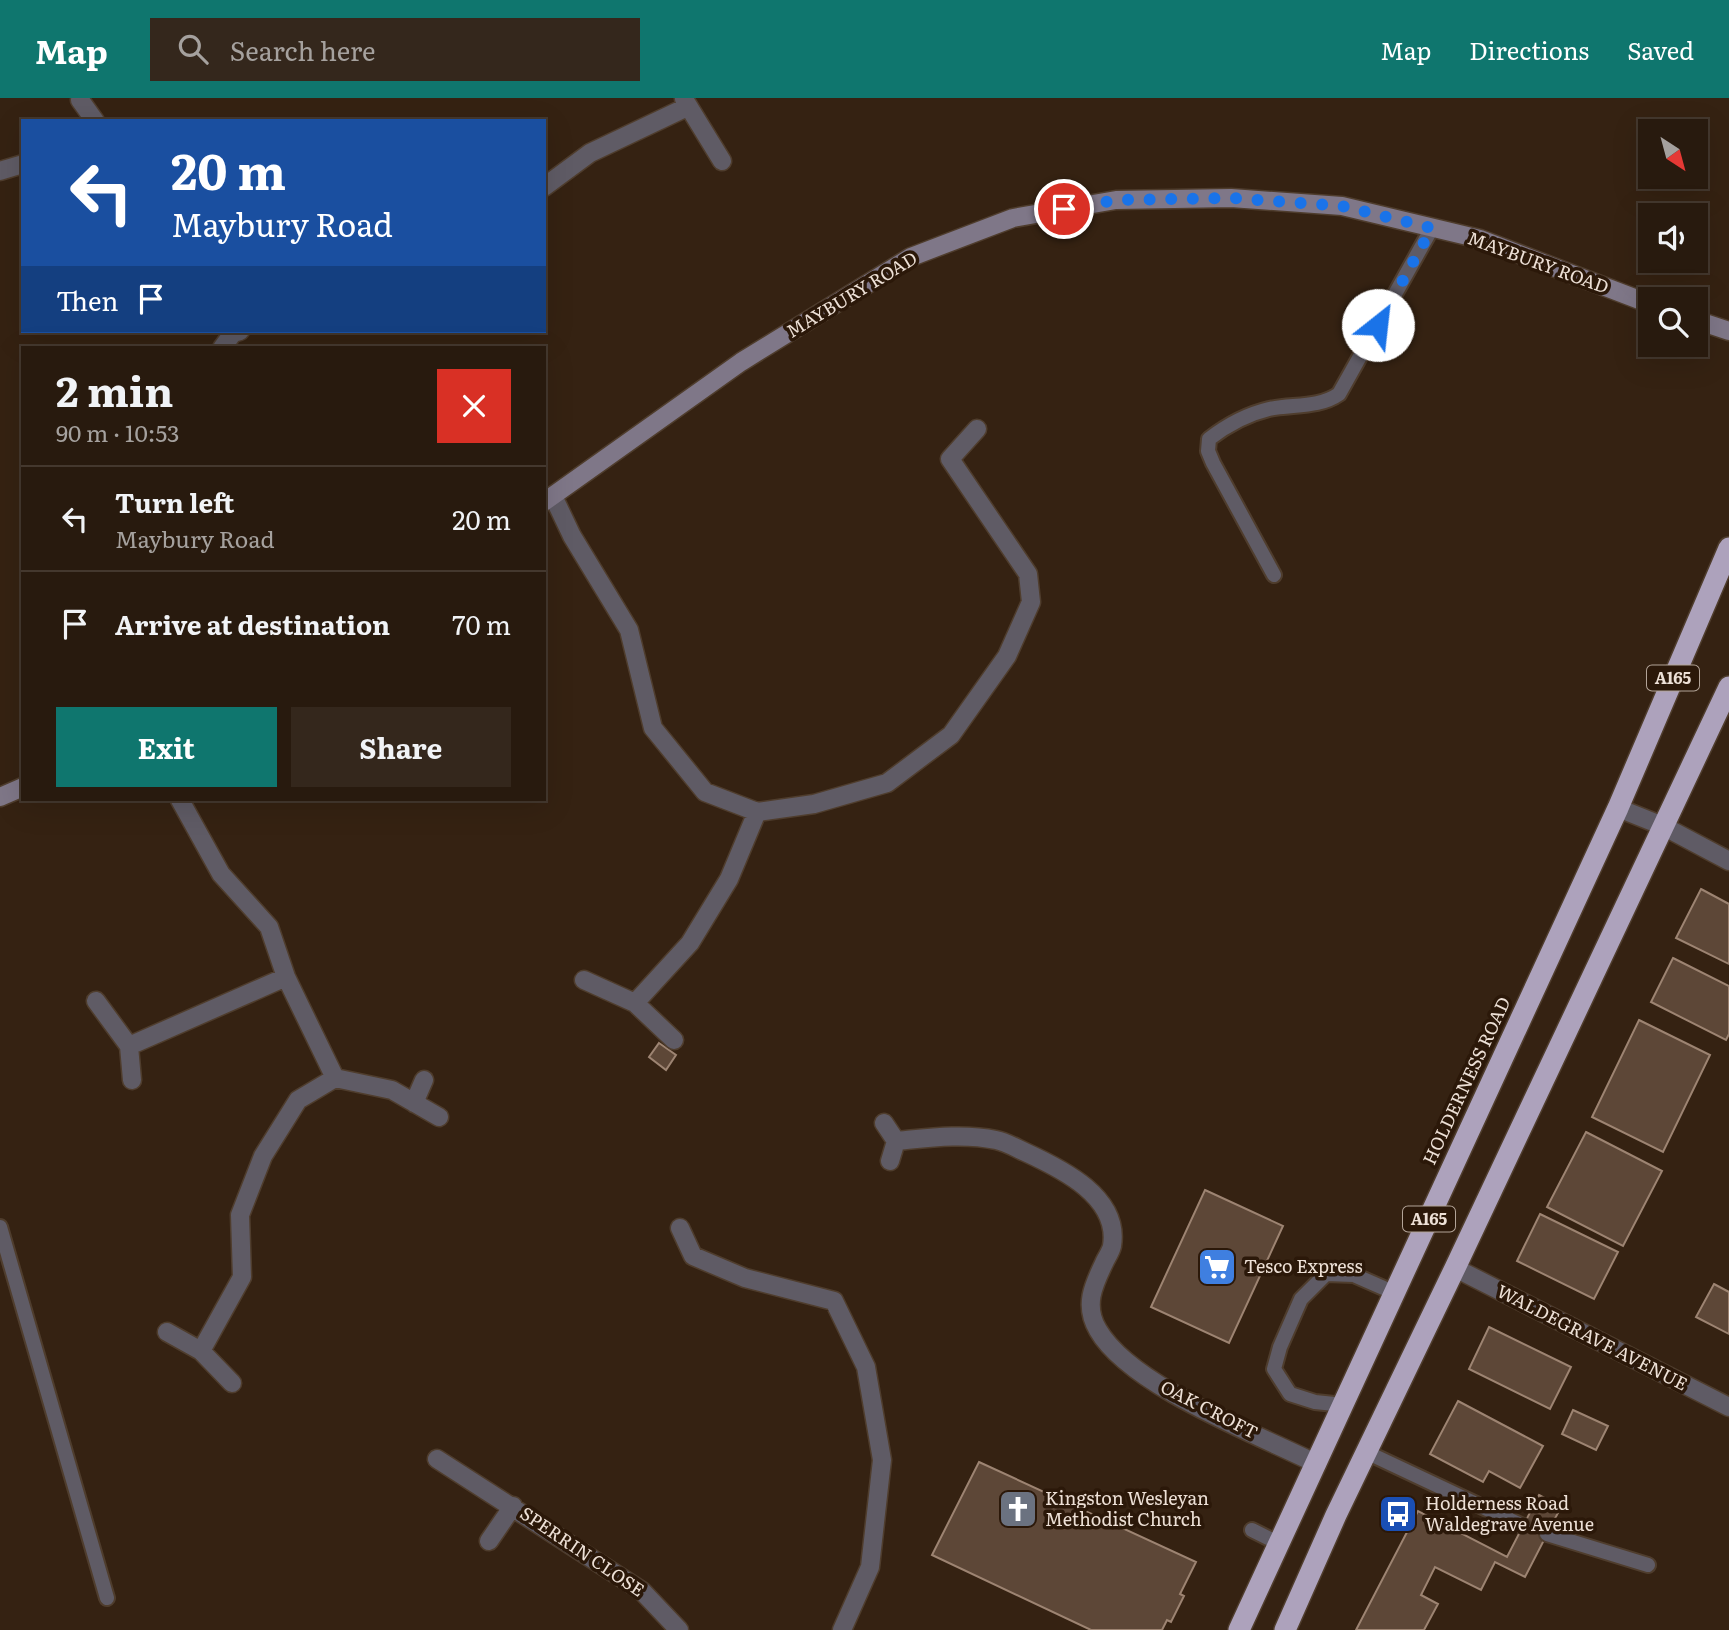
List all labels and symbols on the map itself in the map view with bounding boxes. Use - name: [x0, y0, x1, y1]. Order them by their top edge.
- north arrow: [1638, 119, 1708, 189]
- pin: [1034, 179, 1094, 239]
- street label: MAYBURY ROAD: [1464, 224, 1613, 300]
- street label: MAYBURY ROAD: [781, 244, 922, 344]
- position arrow: [1341, 288, 1415, 362]
- road number: A165: [1647, 666, 1699, 691]
- street label: HOLDERNESS ROAD: [1415, 992, 1516, 1169]
- road number: A165: [1403, 1206, 1455, 1232]
- supermarket icon: Tesco Express: [1196, 1246, 1238, 1288]
- place label: Tesco Express: [1244, 1252, 1363, 1279]
- street label: WALDEGRAVE AVENUE: [1493, 1277, 1693, 1397]
- street label: OAK CROFT: [1156, 1373, 1263, 1445]
- place label: Kingston Wesleyan Methodist Church: [1045, 1484, 1209, 1532]
- church icon: Kingston Wesleyan Methodist Church: [997, 1488, 1039, 1530]
- place label: Holderness Road Waldegrave Avenue: [1425, 1489, 1594, 1537]
- bus stop icon: Holderness Road Waldegrave Avenue: [1377, 1493, 1419, 1535]
- street label: SPERRIN CLOSE: [515, 1499, 650, 1602]

